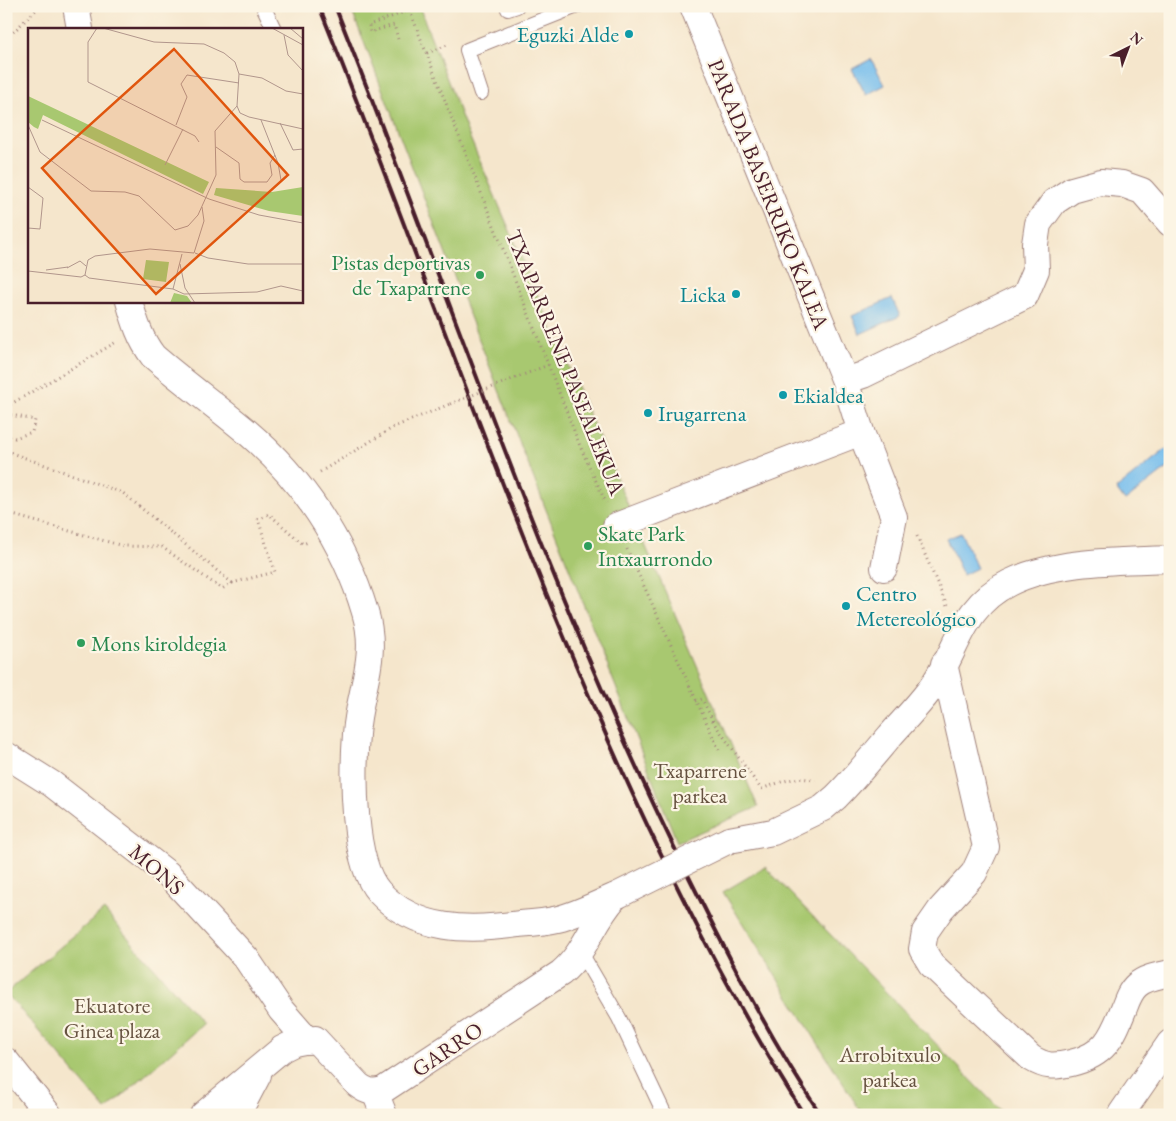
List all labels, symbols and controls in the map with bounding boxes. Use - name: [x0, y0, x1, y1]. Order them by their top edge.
- place label: Eguzki Alde: [517, 20, 619, 49]
- north arrow: [1104, 22, 1154, 72]
- inset map: [28, 28, 302, 302]
- marker: Eguzki Alde: [623, 28, 635, 40]
- text: N: [1126, 28, 1147, 49]
- street label: PARADA BASERRIKO KALEA: [701, 55, 836, 334]
- street label: TXAPARRENE PASEALEKUA: [499, 225, 632, 500]
- place label: Pistas deportivas de Txaparrene: [331, 248, 470, 302]
- marker: Pistas deportivas de Txaparrene: [474, 269, 486, 281]
- place label: Licka: [680, 280, 726, 309]
- marker: Licka: [730, 288, 742, 300]
- place label: Ekialdea: [793, 381, 864, 410]
- marker: Ekialdea: [777, 389, 789, 401]
- place label: Irugarrena: [658, 399, 747, 428]
- marker: Irugarrena: [642, 407, 654, 419]
- place label: Skate Park Intxaurrondo: [598, 519, 713, 573]
- marker: Skate Park Intxaurrondo: [582, 540, 594, 552]
- place label: Centro Metereológico: [856, 579, 976, 633]
- marker: Centro Metereológico: [840, 600, 852, 612]
- place label: Mons kiroldegia: [91, 629, 227, 658]
- marker: Mons kiroldegia: [75, 637, 87, 649]
- park label: Txaparrene parkea: [653, 756, 747, 810]
- street label: MONS: [123, 837, 190, 901]
- park label: Ekuatore Ginea plaza: [64, 991, 161, 1045]
- street label: GARRO: [406, 1015, 488, 1084]
- park label: Arrobitxulo parkea: [838, 1040, 941, 1094]

